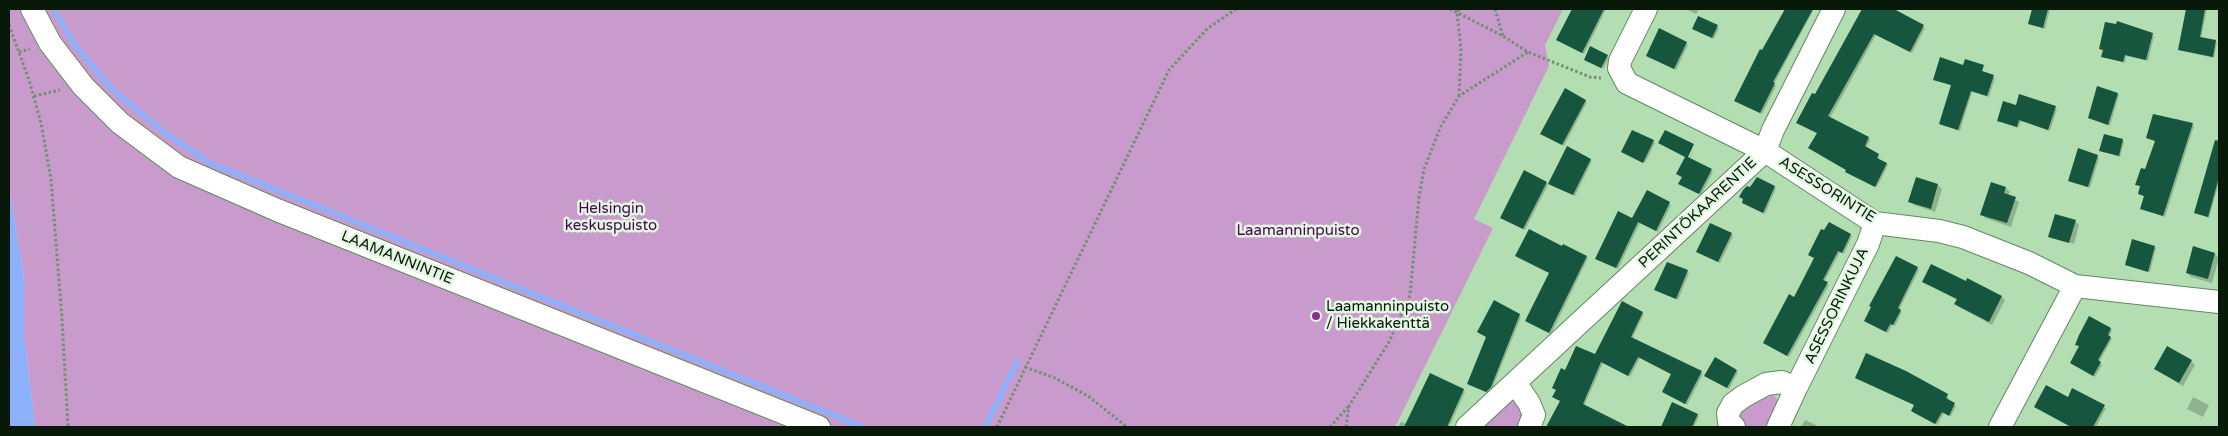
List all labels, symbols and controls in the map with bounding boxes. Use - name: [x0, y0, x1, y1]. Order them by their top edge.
- street label: ASESSORINTIE: [1775, 153, 1879, 227]
- street label: PERINTÖKAARENTIE: [1635, 154, 1761, 272]
- park label: Helsingin keskuspuisto: [565, 200, 657, 235]
- park label: Laamanninpuisto: [1236, 222, 1360, 240]
- street label: LAAMANNINTIE: [338, 227, 456, 289]
- street label: ASESSORINKUJA: [1801, 245, 1873, 367]
- place label: Laamanninpuisto / Hiekkakenttä: [1326, 298, 1449, 333]
- marker: Laamanninpuisto / Hiekkakenttä: [1310, 310, 1322, 322]

